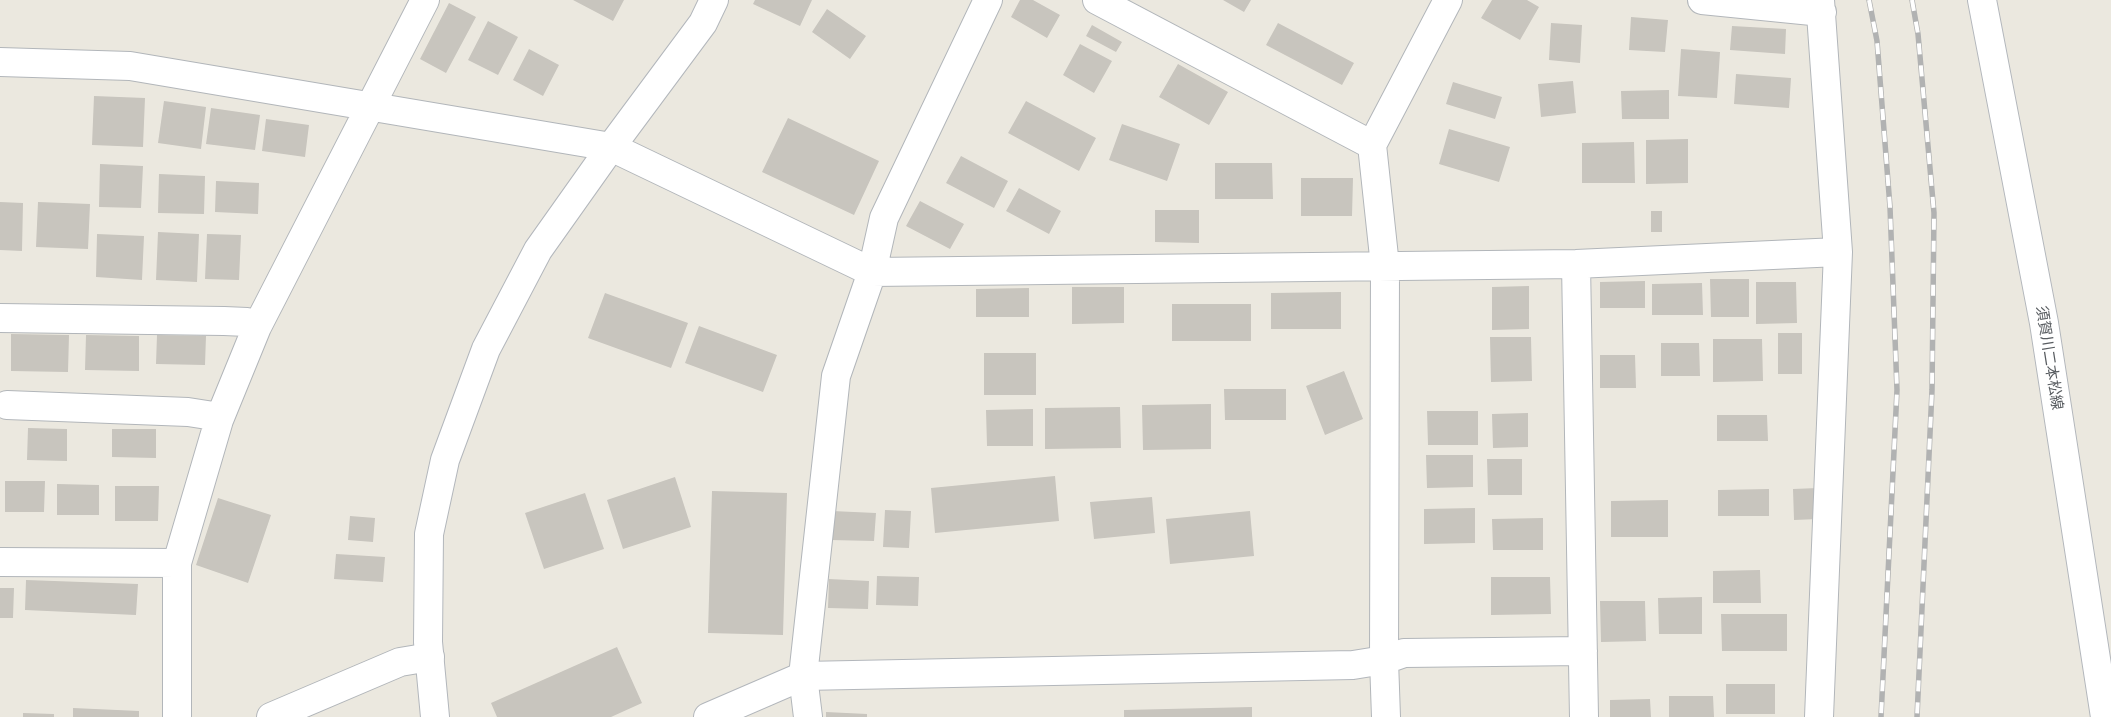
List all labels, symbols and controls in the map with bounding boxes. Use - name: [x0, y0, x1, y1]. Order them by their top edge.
- street label: 須賀川二本松線: [2032, 305, 2066, 411]

